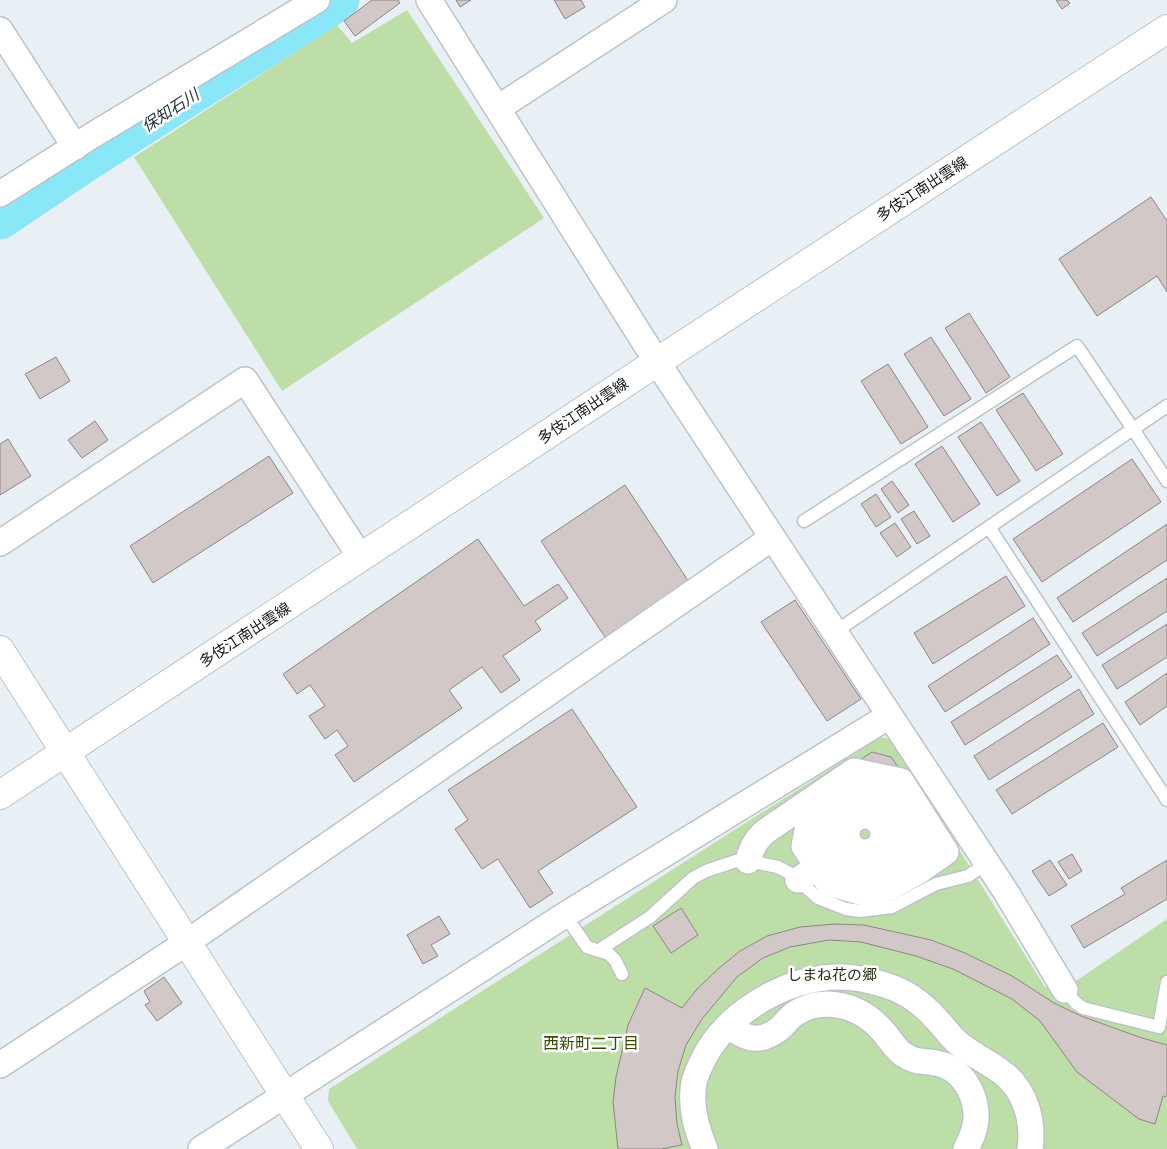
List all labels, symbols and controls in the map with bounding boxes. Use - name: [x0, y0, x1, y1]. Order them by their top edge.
- water label: 保知石川: [139, 85, 203, 135]
- street label: 多伎江南出雲線: [873, 153, 970, 224]
- street label: 多伎江南出雲線: [534, 374, 631, 447]
- street label: 多伎江南出雲線: [196, 599, 293, 670]
- park label: しまね花の郷: [787, 966, 877, 983]
- district label: 西新町二丁目: [543, 1035, 639, 1052]

